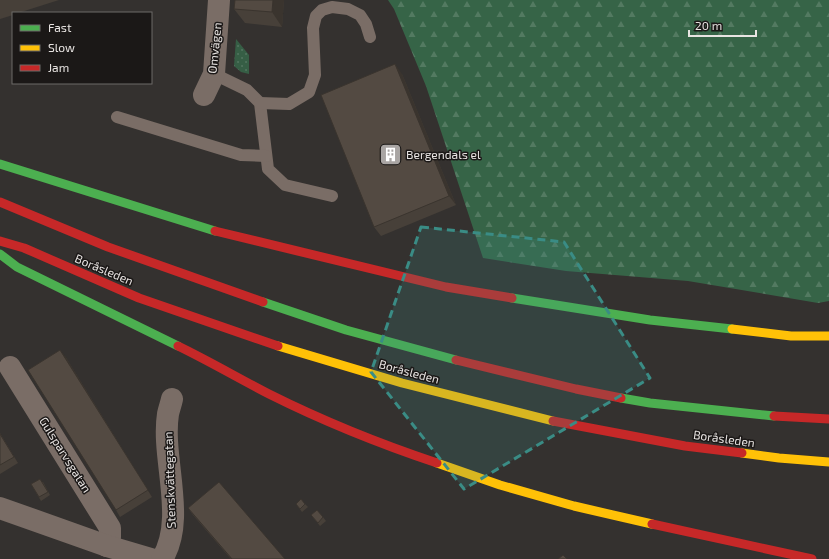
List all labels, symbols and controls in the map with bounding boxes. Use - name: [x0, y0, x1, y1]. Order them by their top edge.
- legend: [12, 12, 152, 84]
- scale bar: [689, 12, 756, 38]
- text: 20 m: [695, 18, 722, 32]
- text: Fast: [48, 20, 72, 34]
- street label: Omvägen: [204, 22, 224, 74]
- text: Slow: [48, 40, 75, 54]
- text: Jam: [48, 60, 69, 74]
- building icon: Bergendals el: [378, 142, 404, 168]
- place label: Bergendals el: [406, 147, 481, 161]
- street label: Boråsleden: [73, 251, 136, 288]
- street label: Boråsleden: [377, 356, 441, 386]
- street label: Gulsparvsgatan: [37, 414, 95, 495]
- street label: Boråsleden: [692, 427, 756, 449]
- street label: Stenskvättegatan: [160, 431, 178, 529]

